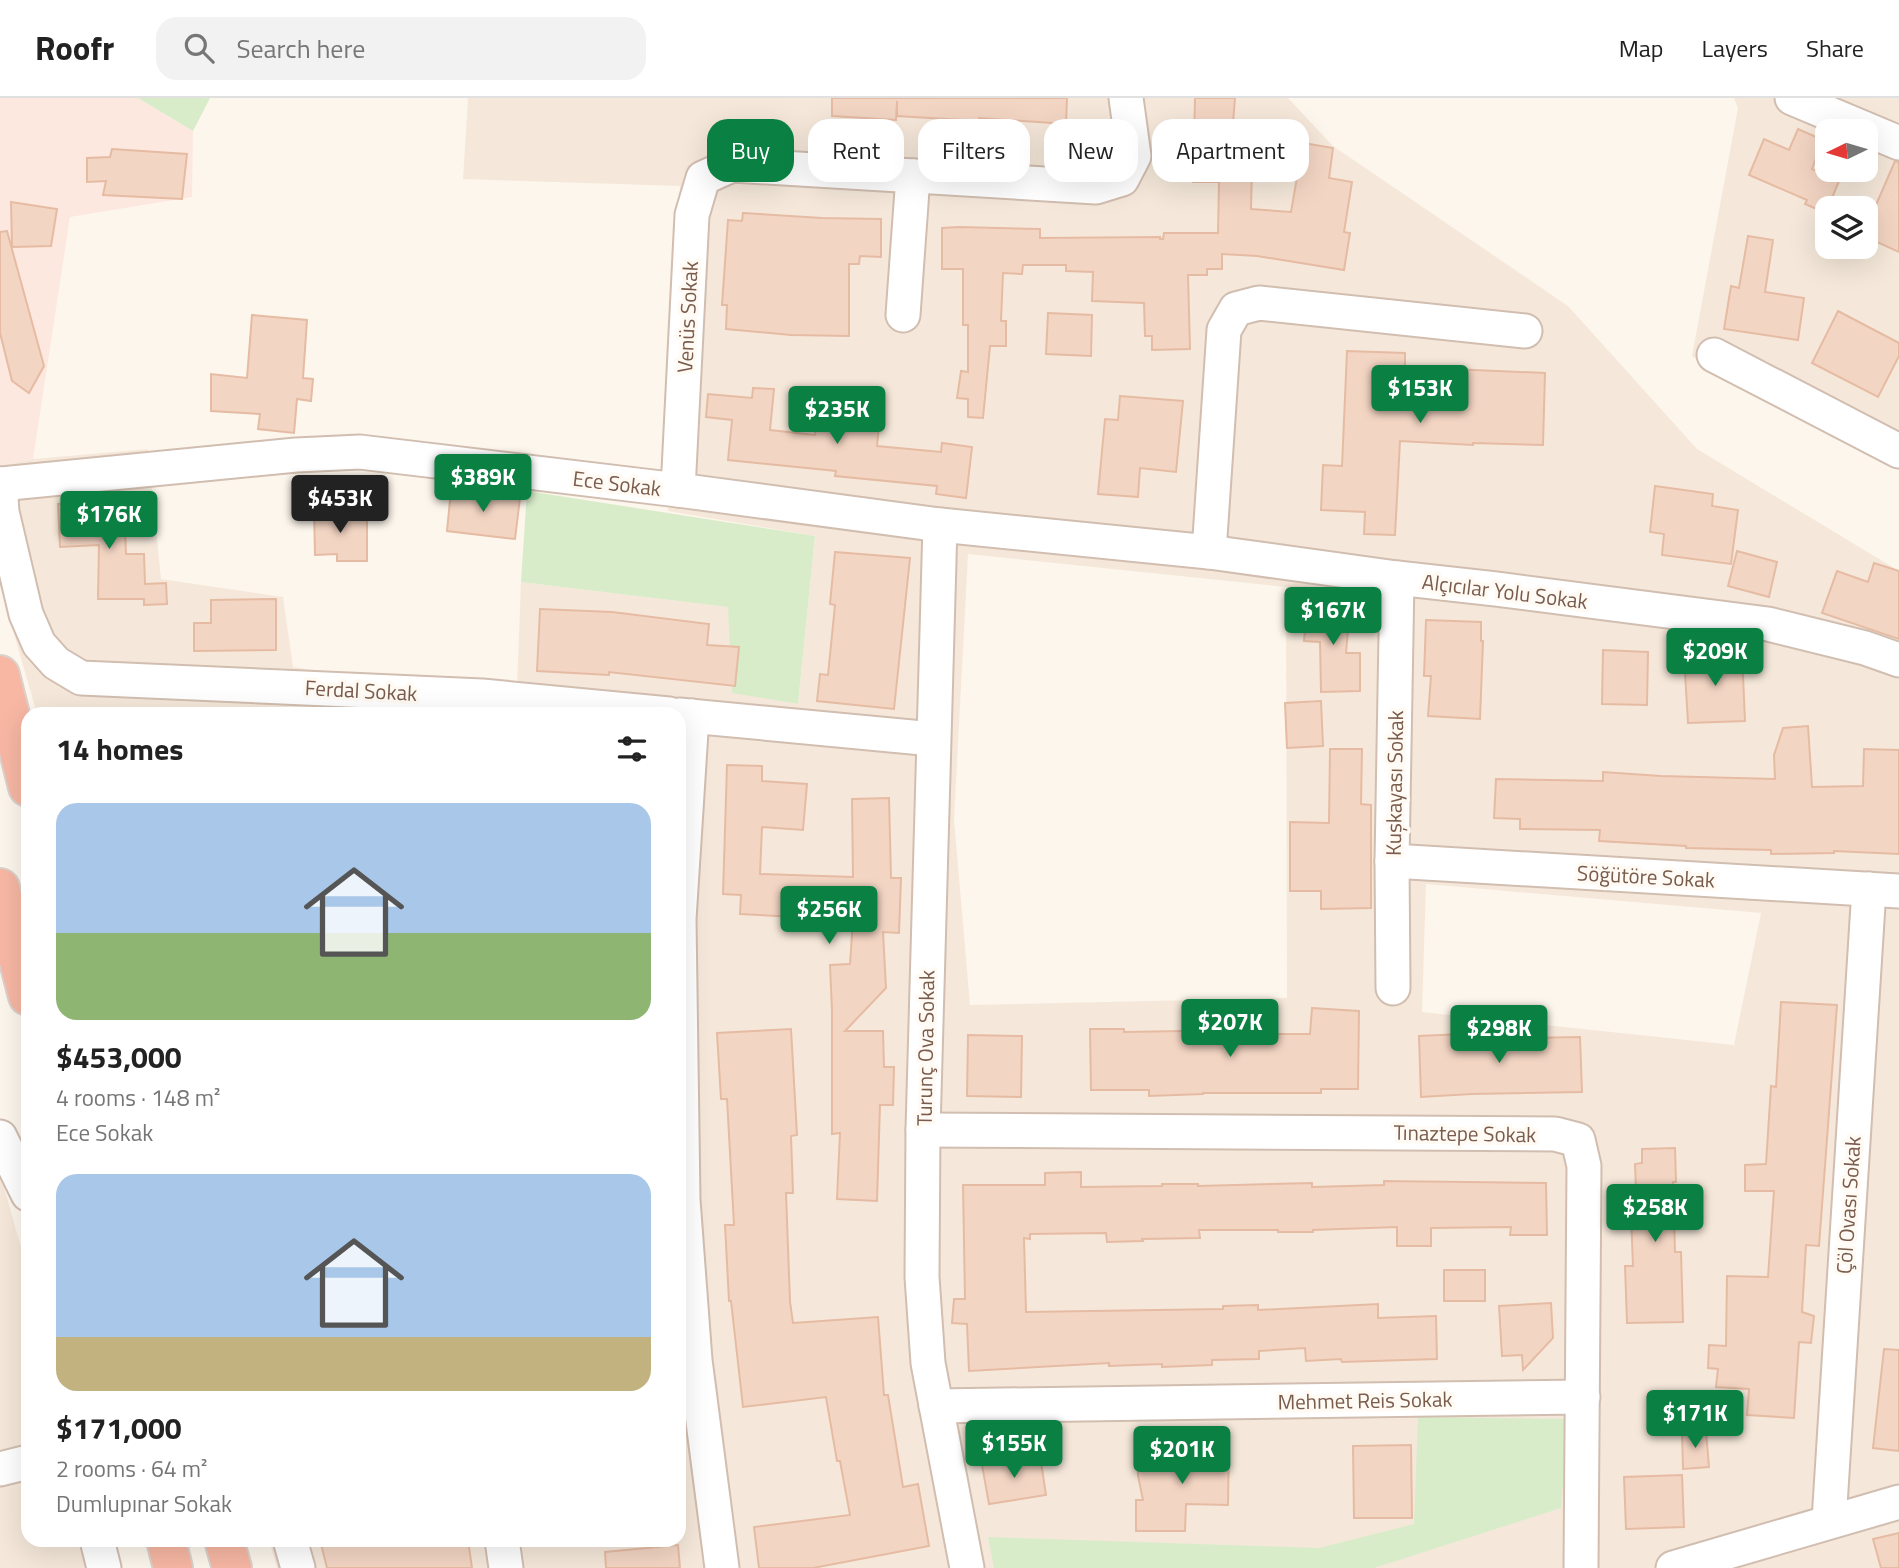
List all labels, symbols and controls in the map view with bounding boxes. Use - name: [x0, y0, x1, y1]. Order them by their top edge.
- search box: [156, 17, 646, 80]
- text: Roofr: [35, 23, 114, 73]
- icon: search: [180, 29, 218, 67]
- text: Search here: [236, 29, 365, 68]
- text: Map: [1619, 30, 1664, 66]
- text: Layers: [1702, 30, 1768, 66]
- text: Share: [1806, 30, 1864, 66]
- chip: Buy: [707, 119, 794, 182]
- chip: Rent: [808, 119, 904, 182]
- chip: Filters: [918, 119, 1030, 182]
- chip: New: [1044, 119, 1138, 182]
- chip: Apartment: [1152, 119, 1309, 182]
- north arrow: [1815, 119, 1878, 182]
- map controls: [1815, 119, 1878, 259]
- button: layers: [1815, 196, 1878, 259]
- street label: Venüs Sokak: [668, 260, 706, 374]
- pin: $153K: [1371, 366, 1469, 425]
- text: $153K: [1387, 370, 1453, 405]
- pin: $235K: [788, 386, 886, 446]
- text: $235K: [804, 391, 870, 426]
- pin: $389K: [434, 454, 532, 514]
- text: $389K: [450, 459, 516, 494]
- street label: Ece Sokak: [571, 462, 663, 504]
- pin: $453K: [291, 476, 389, 535]
- text: $453K: [307, 480, 373, 515]
- pin: $176K: [60, 491, 158, 551]
- text: $176K: [76, 496, 142, 531]
- street label: Alçıcılar Yolu Sokak: [1420, 565, 1590, 617]
- pin: $167K: [1284, 588, 1382, 647]
- text: $167K: [1300, 592, 1366, 627]
- pin: $209K: [1666, 628, 1764, 688]
- text: $209K: [1682, 633, 1748, 668]
- street label: Ferdal Sokak: [304, 671, 418, 709]
- street label: Kuşkayası Sokak: [1377, 710, 1411, 856]
- text: 14 homes: [56, 726, 183, 772]
- icon: filters: [613, 730, 651, 768]
- icon: home: [291, 849, 417, 975]
- street label: Söğütöre Sokak: [1576, 856, 1716, 896]
- pin: $256K: [780, 886, 878, 946]
- text: $256K: [796, 891, 862, 926]
- street label: Turunç Ova Sokak: [908, 970, 942, 1126]
- pin: $207K: [1181, 1000, 1279, 1059]
- text: $207K: [1197, 1004, 1263, 1039]
- pin: $298K: [1450, 1006, 1548, 1065]
- text: $298K: [1466, 1010, 1532, 1045]
- text: $453,000: [56, 1034, 182, 1080]
- text: 4 rooms · 148 m²: [56, 1080, 220, 1115]
- text: Ece Sokak: [56, 1115, 153, 1150]
- street label: Tınaztepe Sokak: [1393, 1116, 1537, 1150]
- street label: Çöl Ovası Sokak: [1827, 1135, 1869, 1275]
- pin: $258K: [1606, 1184, 1704, 1244]
- text: $258K: [1622, 1189, 1688, 1224]
- icon: home: [291, 1220, 417, 1346]
- street label: Mehmet Reis Sokak: [1277, 1382, 1453, 1418]
- pin: $171K: [1646, 1390, 1744, 1450]
- text: $171K: [1662, 1395, 1728, 1430]
- text: $171,000: [56, 1405, 182, 1451]
- pin: $155K: [965, 1420, 1063, 1480]
- text: $155K: [981, 1425, 1047, 1460]
- pin: $201K: [1133, 1426, 1231, 1486]
- text: $201K: [1149, 1431, 1215, 1466]
- text: 2 rooms · 64 m²: [56, 1451, 207, 1486]
- text: Dumlupınar Sokak: [56, 1486, 232, 1521]

